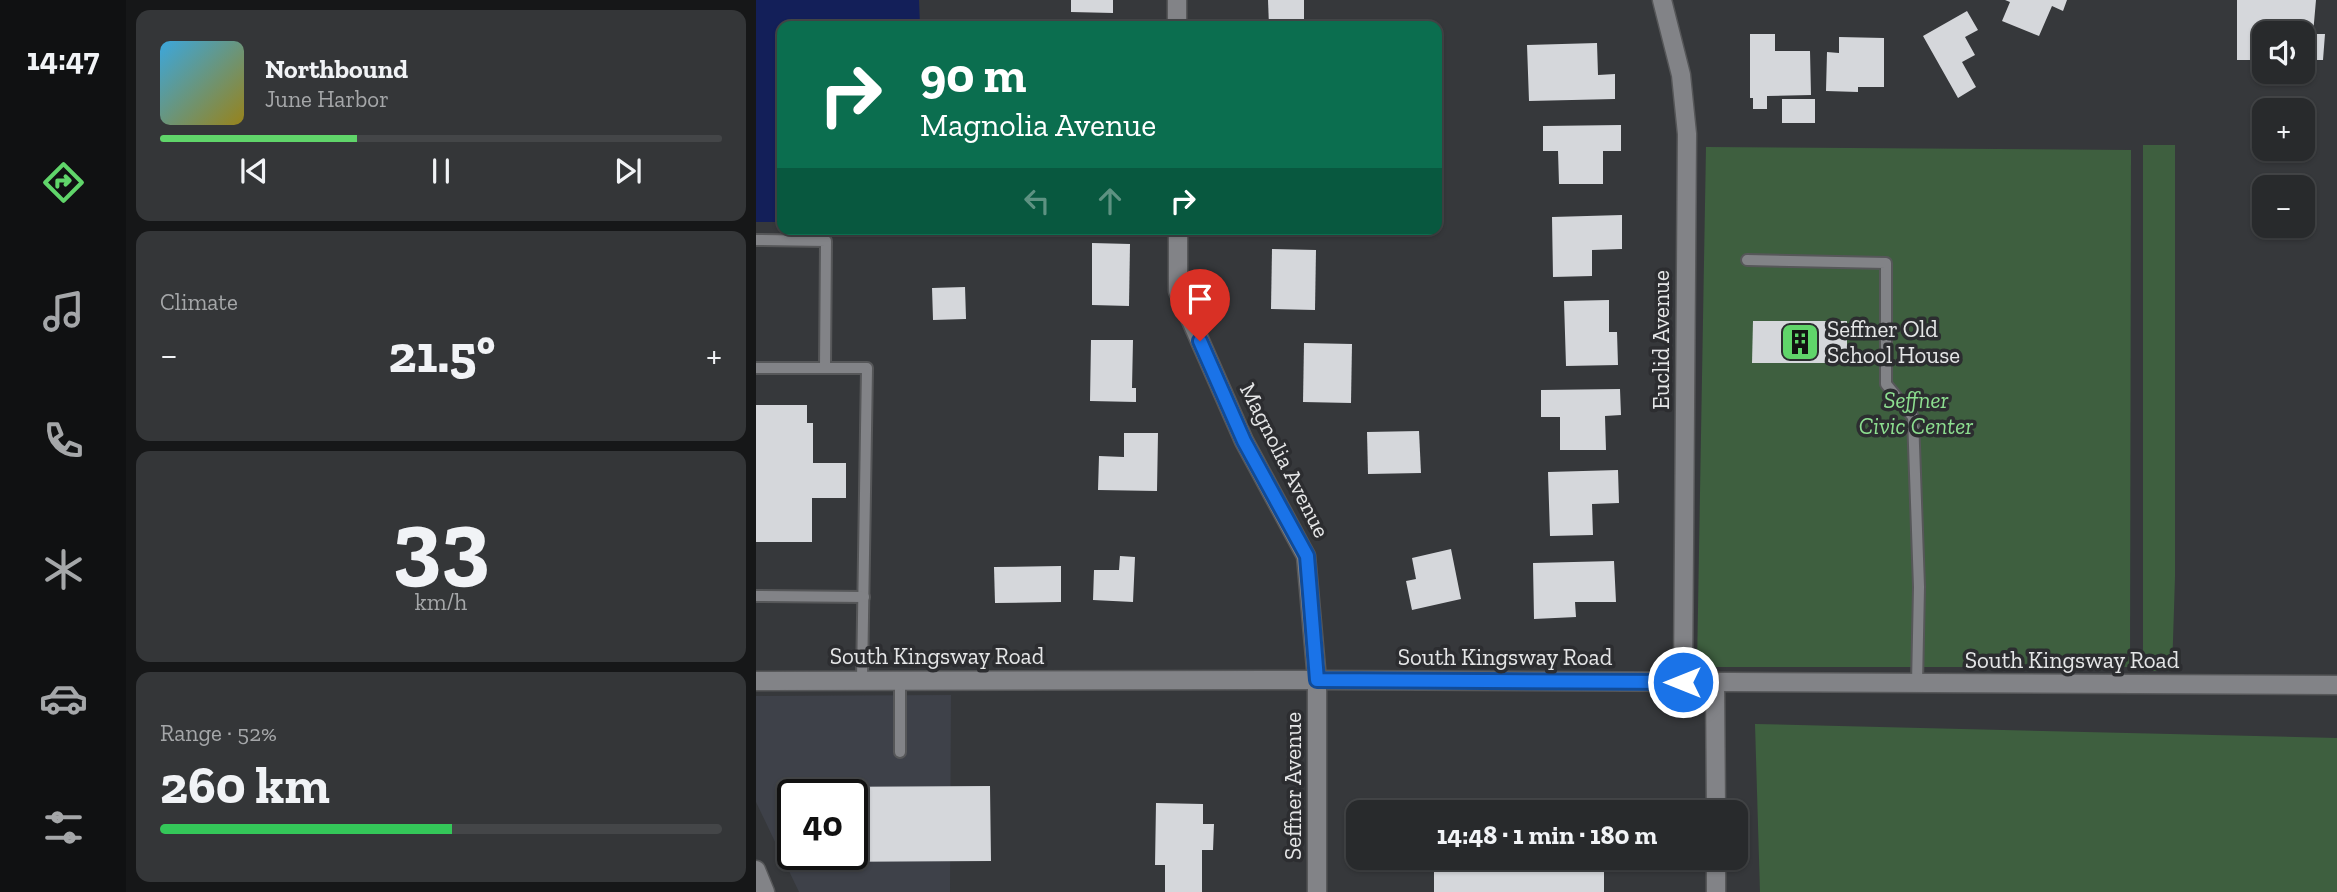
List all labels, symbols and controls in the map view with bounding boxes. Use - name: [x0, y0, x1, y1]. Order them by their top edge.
- map controls: [2252, 21, 2315, 238]
- button: sound: [2252, 21, 2315, 84]
- text: 14:47: [27, 40, 99, 78]
- text: 90 m: [920, 46, 1027, 105]
- icon: right: [805, 49, 896, 140]
- text: Northbound: [265, 53, 408, 85]
- text: June Harbor: [265, 85, 389, 113]
- button: +: [2252, 98, 2315, 161]
- text: Magnolia Avenue: [920, 106, 1156, 144]
- icon: previous: [235, 152, 273, 190]
- icon: pause: [422, 152, 460, 190]
- icon: next: [609, 152, 647, 190]
- icon: directions: [39, 158, 88, 207]
- button: −: [2252, 175, 2315, 238]
- icon: left: [1018, 182, 1056, 220]
- icon: ahead: [1091, 182, 1129, 220]
- icon: right: [1164, 182, 1202, 220]
- pin: [1170, 269, 1230, 341]
- street label: Euclid Avenue: [1647, 270, 1675, 410]
- icon: arrive: [1181, 280, 1219, 318]
- icon: music: [39, 287, 88, 336]
- text: Climate: [160, 288, 238, 316]
- place label: Seffner Old School House: [1827, 315, 1960, 369]
- building icon: Seffner Old School House: [1779, 321, 1821, 363]
- text: 21.5°: [388, 323, 495, 385]
- text: −: [160, 332, 178, 378]
- text: +: [706, 332, 722, 378]
- street label: Magnolia Avenue: [1234, 378, 1336, 542]
- park label: Seffner Civic Center: [1859, 386, 1973, 440]
- icon: phone: [39, 416, 88, 465]
- text: 33: [392, 488, 490, 597]
- icon: climate: [39, 545, 88, 594]
- text: km/h: [415, 588, 467, 616]
- street label: South Kingsway Road: [830, 642, 1045, 670]
- street label: South Kingsway Road: [1398, 643, 1613, 671]
- position arrow: [1646, 645, 1720, 719]
- street label: South Kingsway Road: [1965, 646, 2180, 674]
- icon: car: [39, 674, 88, 723]
- street label: Seffner Avenue: [1279, 712, 1307, 860]
- text: Range · 52%: [160, 719, 277, 747]
- text: 260 km: [160, 754, 330, 816]
- speed limit sign: 40: [777, 779, 868, 870]
- icon: filters: [39, 803, 88, 852]
- text: 14:48 · 1 min · 180 m: [1437, 819, 1657, 851]

